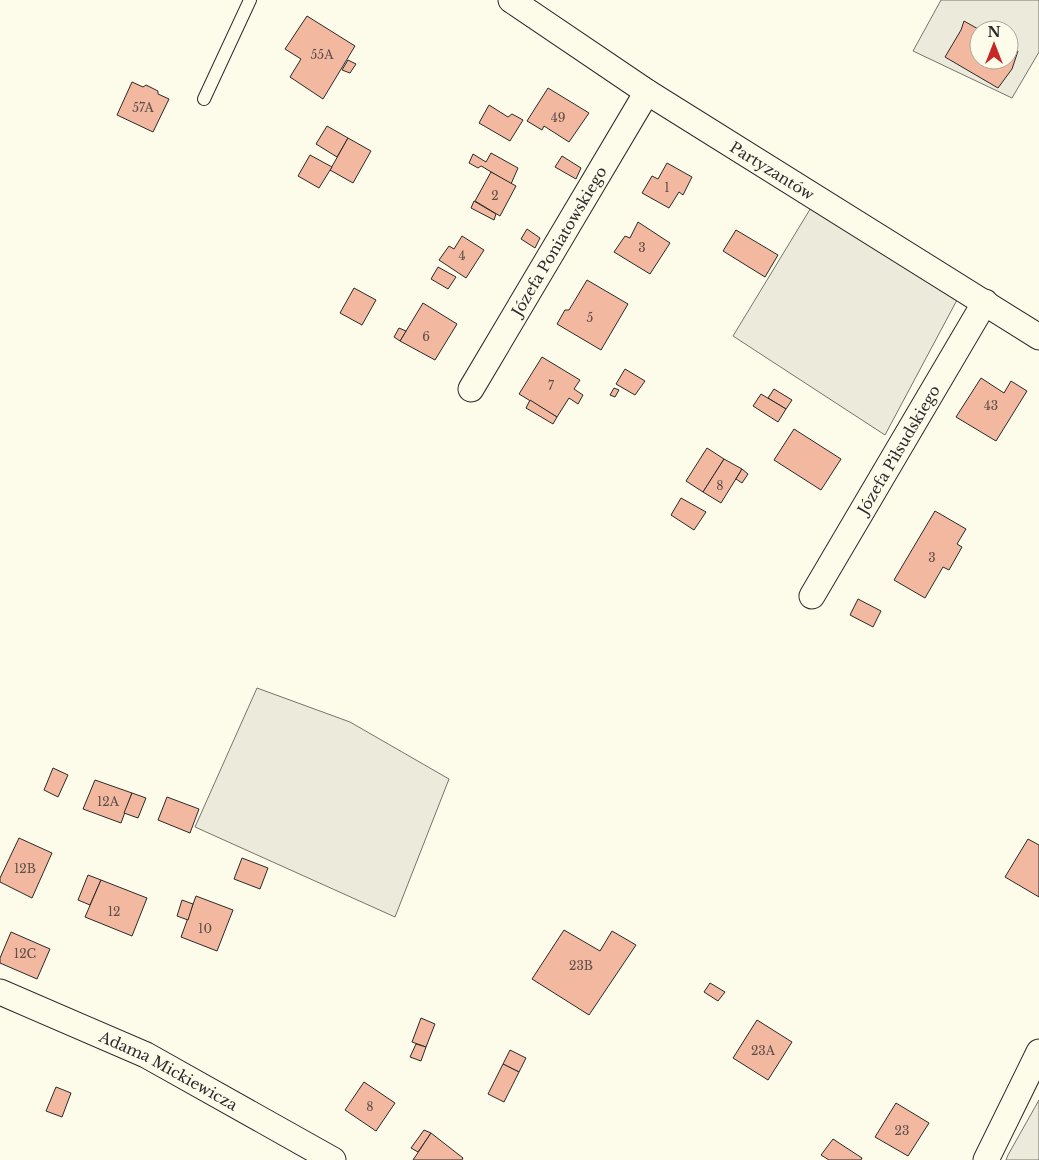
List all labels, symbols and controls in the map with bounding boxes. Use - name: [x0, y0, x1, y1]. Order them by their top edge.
- north arrow: [969, 20, 1019, 70]
- text: N: [987, 23, 1001, 41]
- house number: 55A: [311, 47, 334, 62]
- house number: 57A: [132, 100, 155, 115]
- house number: 49: [551, 110, 565, 125]
- street label: Partyzantów: [727, 137, 818, 204]
- street label: Józefa Poniatowskiego: [506, 163, 610, 321]
- house number: 1: [664, 180, 670, 195]
- house number: 2: [491, 188, 499, 203]
- house number: 3: [638, 240, 646, 255]
- house number: 4: [458, 248, 466, 263]
- house number: 5: [587, 310, 594, 325]
- house number: 6: [422, 329, 430, 344]
- house number: 7: [548, 378, 555, 393]
- street label: Józefa Piłsudskiego: [852, 381, 944, 519]
- house number: 43: [984, 398, 998, 413]
- house number: 8: [716, 478, 724, 493]
- house number: 3: [928, 550, 936, 565]
- house number: 12A: [97, 794, 120, 809]
- house number: 12B: [14, 861, 36, 876]
- house number: 12: [108, 904, 120, 919]
- house number: 10: [198, 921, 212, 936]
- house number: 12C: [14, 946, 36, 961]
- house number: 23B: [569, 958, 593, 973]
- street label: Adama Mickiewicza: [96, 1026, 242, 1114]
- house number: 23A: [751, 1043, 776, 1058]
- house number: 8: [366, 1099, 374, 1114]
- house number: 23: [895, 1123, 909, 1138]

